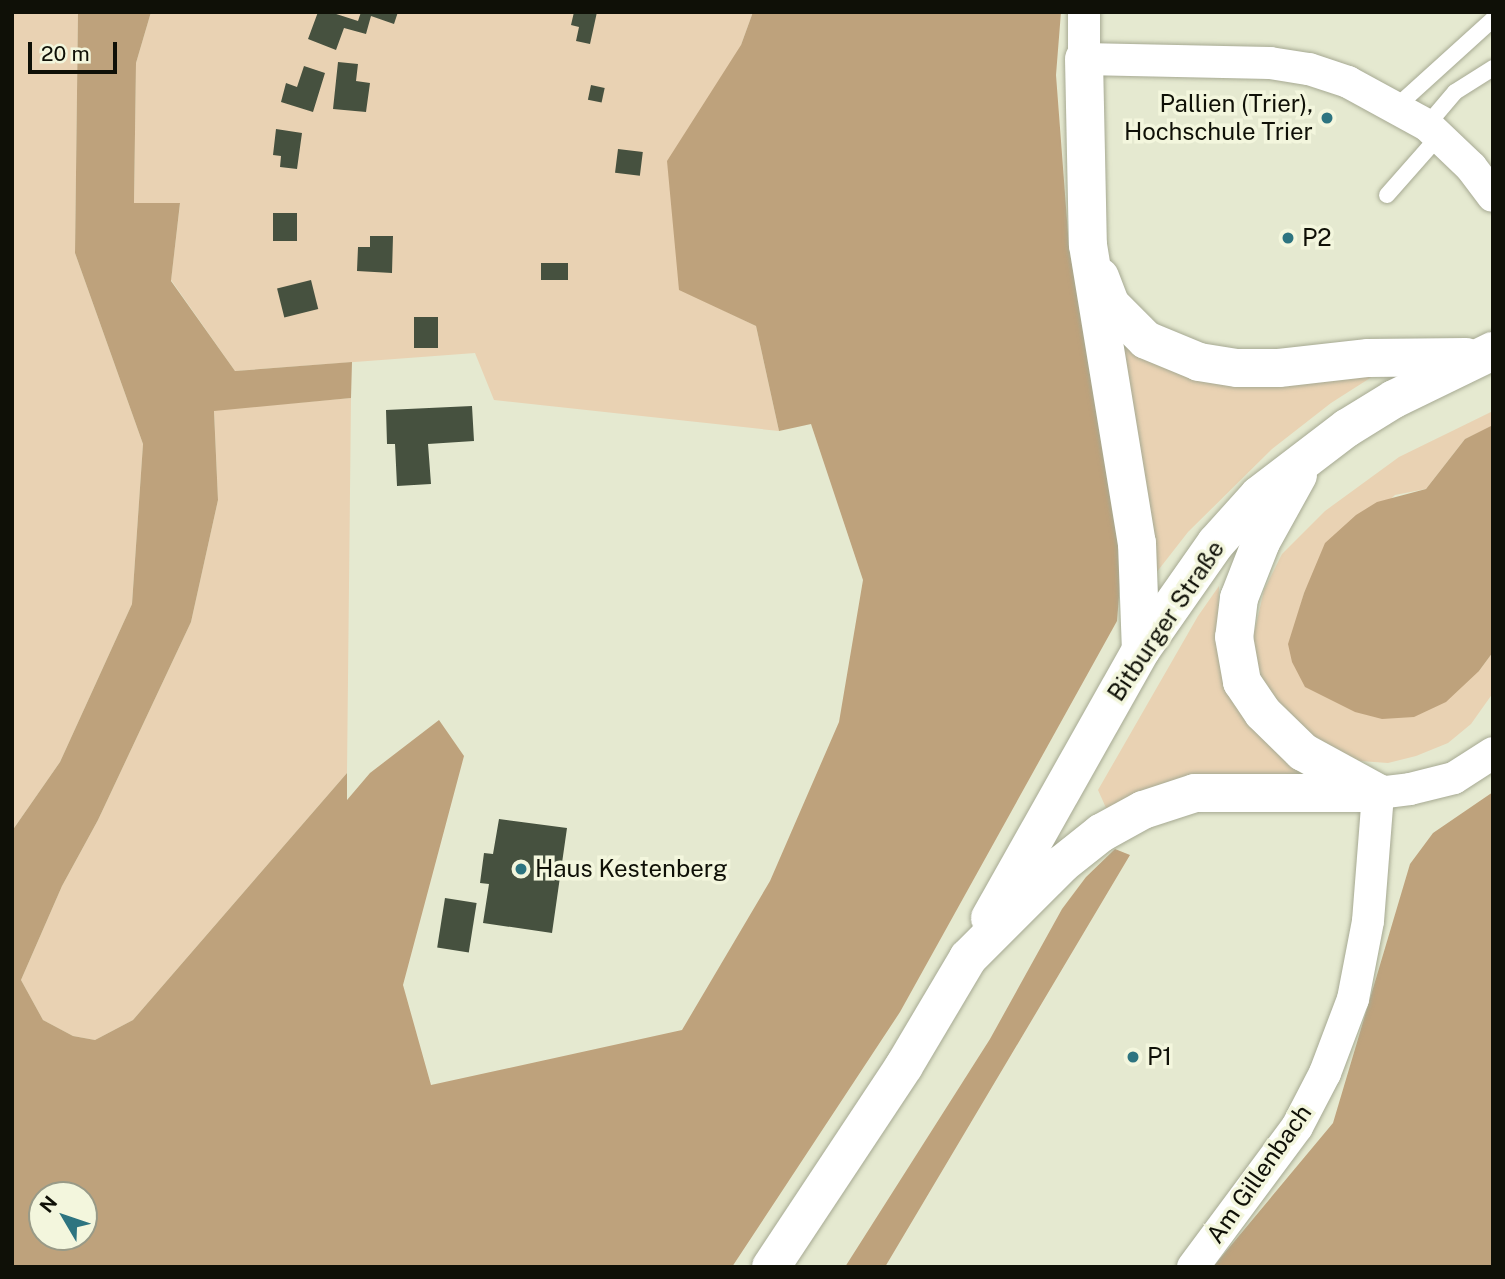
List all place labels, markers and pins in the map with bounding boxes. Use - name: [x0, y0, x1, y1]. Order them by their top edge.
- place label: Pallien (Trier), Hochschule Trier: [1124, 90, 1313, 146]
- marker: Pallien (Trier), Hochschule Trier: [1319, 110, 1335, 126]
- place label: P2: [1302, 224, 1332, 252]
- marker: P2: [1280, 230, 1296, 246]
- place label: Haus Kestenberg: [535, 855, 728, 883]
- marker: Haus Kestenberg: [513, 861, 529, 877]
- place label: P1: [1147, 1043, 1172, 1071]
- marker: P1: [1125, 1049, 1141, 1065]

